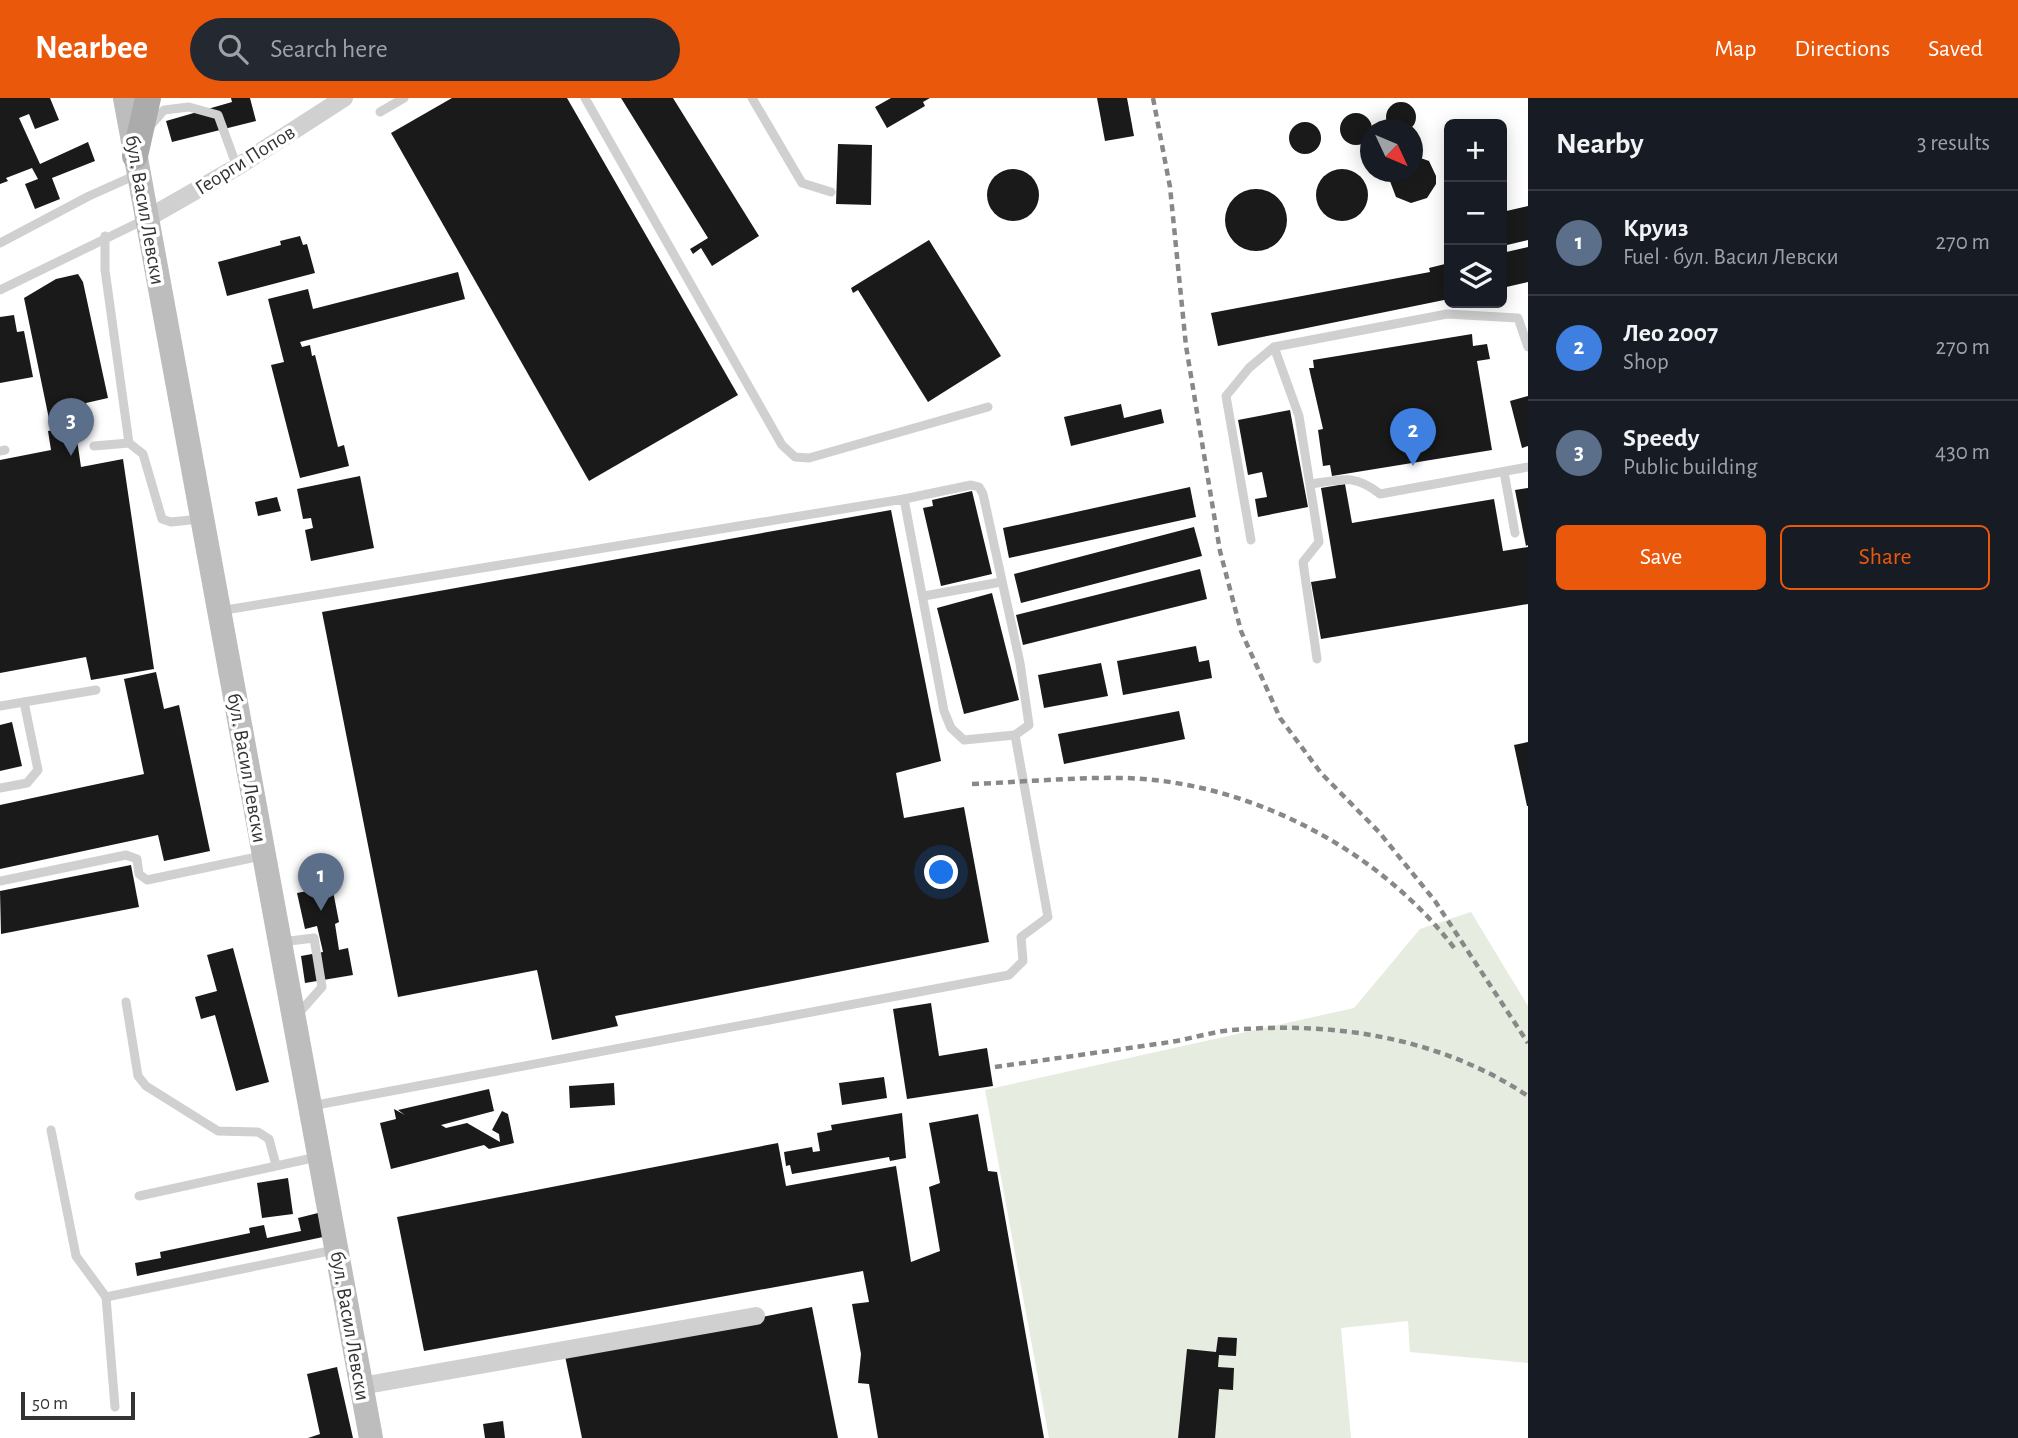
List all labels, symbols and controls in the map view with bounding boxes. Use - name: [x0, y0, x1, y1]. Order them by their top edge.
- search box: [190, 18, 680, 81]
- icon: search: [214, 30, 252, 68]
- text: Nearbee: [35, 32, 148, 65]
- text: Search here: [270, 36, 388, 62]
- text: Map: [1714, 37, 1756, 61]
- text: Directions: [1794, 37, 1890, 61]
- text: Saved: [1928, 37, 1983, 61]
- north arrow: [1360, 119, 1423, 182]
- map controls: [1444, 119, 1507, 308]
- button: +: [1444, 119, 1507, 182]
- street label: Георги Попов: [191, 121, 299, 199]
- text: Nearby: [1556, 129, 1644, 159]
- text: 3 results: [1917, 132, 1990, 155]
- street label: бул. Васил Левски: [122, 134, 168, 286]
- button: −: [1444, 182, 1507, 245]
- text: Круиз: [1623, 215, 1689, 241]
- text: 1: [1575, 231, 1583, 254]
- text: 270 m: [1936, 231, 1990, 254]
- button: layers: [1444, 245, 1507, 308]
- text: Fuel · бул. Васил Левски: [1623, 246, 1839, 269]
- text: Лео 2007: [1623, 320, 1718, 346]
- text: 2: [1574, 336, 1584, 359]
- text: 270 m: [1936, 336, 1990, 359]
- text: Shop: [1623, 351, 1669, 374]
- pin: 3: [48, 398, 94, 456]
- pin: 2: [1390, 408, 1436, 466]
- text: Speedy: [1623, 425, 1699, 451]
- text: 3: [1574, 441, 1584, 464]
- text: 430 m: [1935, 441, 1990, 464]
- text: Public building: [1623, 456, 1757, 479]
- button: Save: [1556, 525, 1766, 590]
- button: Share: [1780, 525, 1990, 590]
- street label: бул. Васил Левски: [224, 692, 270, 844]
- pin: 1: [298, 853, 344, 911]
- your location: [924, 855, 958, 889]
- street label: бул. Васил Левски: [327, 1250, 373, 1402]
- scale bar: [21, 1389, 135, 1421]
- text: 50 m: [32, 1394, 68, 1413]

